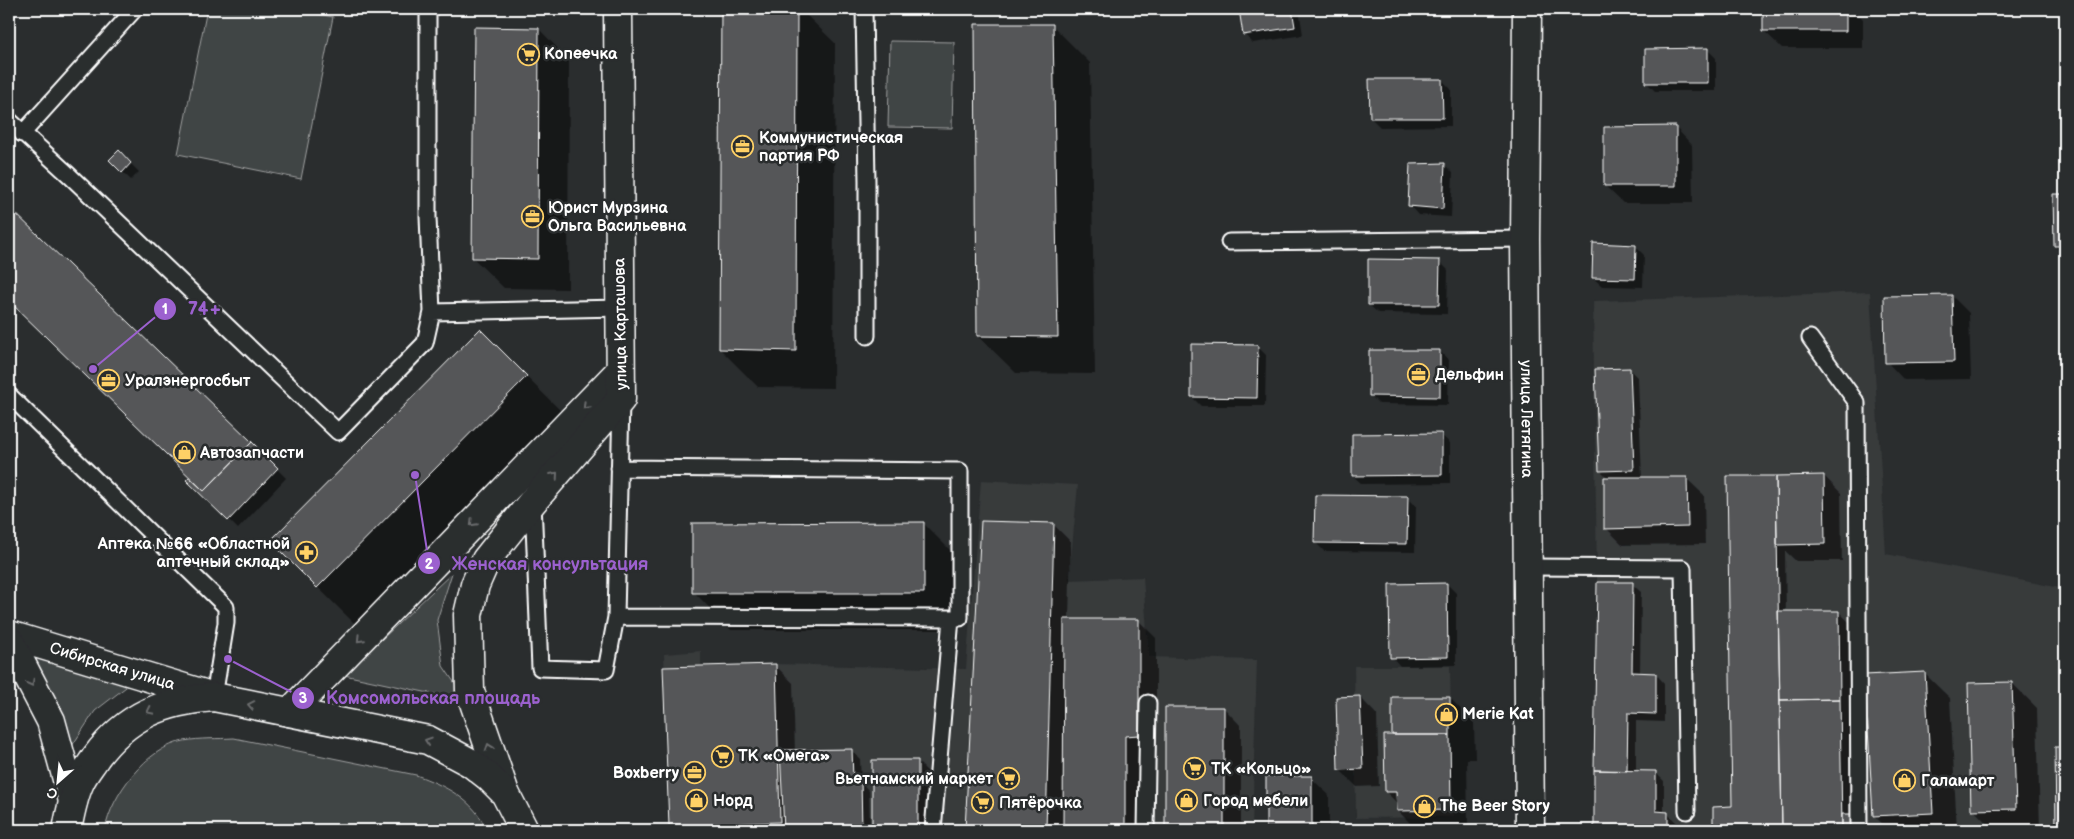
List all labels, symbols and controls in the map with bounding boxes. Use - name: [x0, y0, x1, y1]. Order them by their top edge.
- supermarket icon: Копеечка: [516, 42, 540, 66]
- place label: Копеечка: [544, 45, 618, 64]
- place label: Коммунистическая партия РФ: [759, 129, 903, 166]
- office icon: Коммунистическая партия РФ: [731, 135, 755, 159]
- place label: Юрист Мурзина Ольга Васильевна: [548, 199, 687, 236]
- office icon: Юрист Мурзина Ольга Васильевна: [520, 205, 544, 229]
- street label: улица Карташова: [610, 257, 632, 390]
- callout: 74+: [153, 293, 232, 326]
- text: 74+: [188, 299, 222, 320]
- text: 1: [162, 300, 168, 319]
- street label: улица Летягина: [1517, 360, 1537, 479]
- office icon: Дельфин: [1407, 363, 1431, 387]
- place label: Дельфин: [1435, 366, 1504, 385]
- office icon: Уралэнергосбыт: [97, 369, 121, 393]
- place label: Уралэнергосбыт: [125, 372, 251, 391]
- one-way arrow: [583, 400, 592, 409]
- shop icon: Автозапчасти: [172, 441, 196, 465]
- place label: Автозапчасти: [199, 444, 304, 463]
- one-way arrow: [549, 472, 558, 481]
- one-way arrow: [470, 517, 479, 526]
- place label: Аптека №66 «Областной аптечный склад»: [97, 535, 290, 572]
- pharmacy icon: Аптека №66 «Областной аптечный склад»: [294, 541, 318, 565]
- callout: Женская консультация: [417, 547, 659, 580]
- text: Женская консультация: [451, 554, 649, 575]
- text: 2: [425, 555, 434, 574]
- one-way arrow: [357, 633, 366, 642]
- street label: Сибирская улица: [48, 638, 178, 694]
- one-way arrow: [25, 678, 35, 687]
- callout: Комсомольская площадь: [291, 681, 550, 714]
- text: Комсомольская площадь: [326, 688, 541, 709]
- text: 3: [299, 689, 308, 708]
- one-way arrow: [247, 700, 256, 710]
- shop icon: Merie Kat: [1434, 702, 1458, 726]
- one-way arrow: [146, 705, 155, 715]
- place label: Merie Kat: [1462, 705, 1534, 724]
- one-way arrow: [424, 737, 432, 747]
- one-way arrow: [485, 743, 495, 751]
- supermarket icon: ТК «Омега»: [710, 744, 734, 768]
- place label: ТК «Омега»: [738, 747, 830, 766]
- north arrow: [32, 756, 82, 806]
- supermarket icon: ТК «Кольцо»: [1183, 757, 1207, 781]
- place label: ТК «Кольцо»: [1211, 760, 1312, 779]
- office icon: Boxberry: [683, 761, 707, 785]
- place label: Boxberry: [613, 764, 680, 783]
- supermarket icon: Вьетнамский маркет: [997, 767, 1021, 791]
- shop icon: Галамарт: [1893, 769, 1917, 793]
- place label: Вьетнамский маркет: [835, 770, 993, 789]
- place label: Галамарт: [1921, 772, 1995, 791]
- text: С: [44, 783, 61, 803]
- shop icon: Норд: [685, 789, 709, 813]
- shop icon: Город мебели: [1175, 789, 1199, 813]
- supermarket icon: Пятёрочка: [971, 791, 995, 815]
- place label: Норд: [713, 792, 753, 811]
- place label: Город мебели: [1203, 792, 1308, 811]
- place label: Пятёрочка: [999, 794, 1082, 813]
- shop icon: The Beer Story: [1412, 794, 1436, 818]
- place label: The Beer Story: [1440, 797, 1550, 816]

